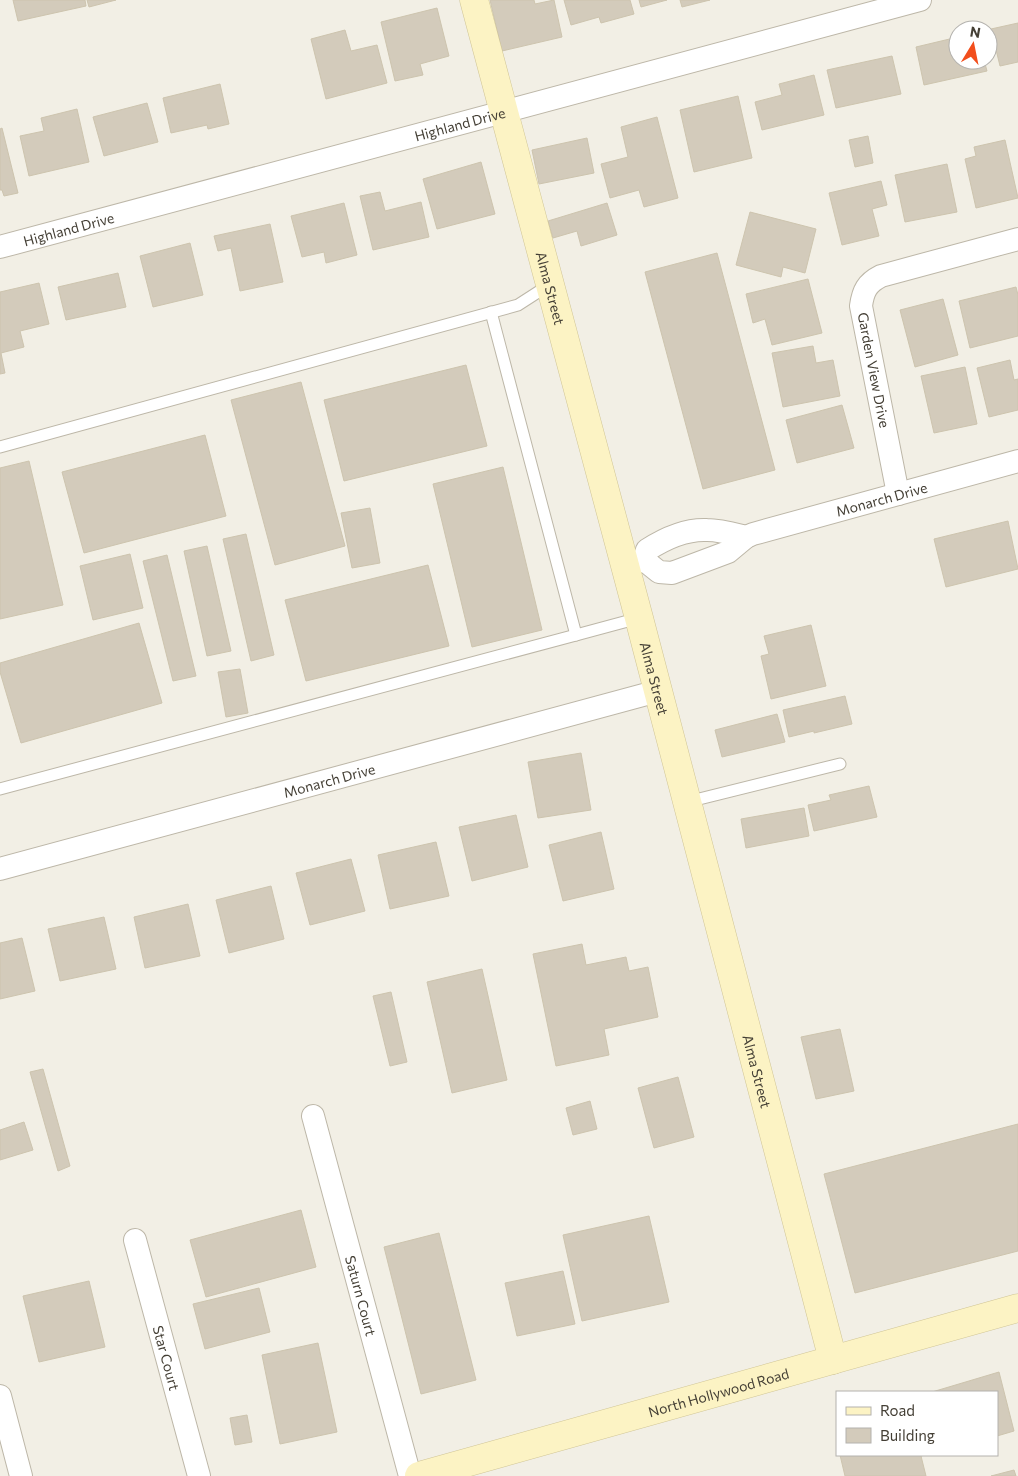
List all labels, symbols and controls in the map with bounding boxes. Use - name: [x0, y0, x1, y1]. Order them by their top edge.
- north arrow: [948, 20, 998, 70]
- text: N: [969, 22, 982, 41]
- street label: Highland Drive: [412, 103, 507, 144]
- street label: Highland Drive: [21, 208, 116, 249]
- street label: Alma Street: [533, 249, 569, 327]
- street label: Garden View Drive: [854, 311, 894, 429]
- street label: Monarch Drive: [834, 478, 929, 519]
- street label: Alma Street: [637, 640, 673, 717]
- street label: Monarch Drive: [282, 759, 377, 800]
- street label: Alma Street: [740, 1033, 775, 1110]
- street label: Saturn Court: [342, 1254, 380, 1338]
- street label: Star Court: [150, 1323, 184, 1392]
- street label: North Hollywood Road: [646, 1364, 791, 1420]
- legend: [836, 1391, 998, 1456]
- text: Road: [880, 1401, 915, 1419]
- text: Building: [880, 1426, 935, 1444]

